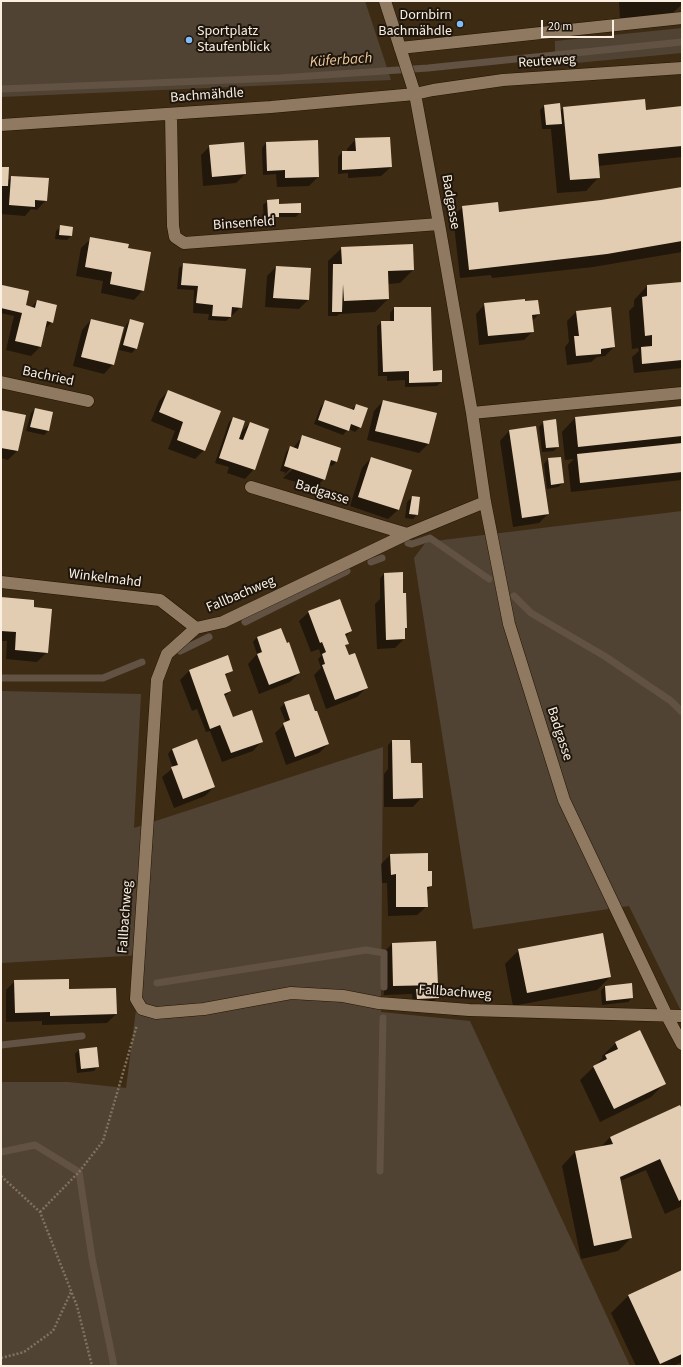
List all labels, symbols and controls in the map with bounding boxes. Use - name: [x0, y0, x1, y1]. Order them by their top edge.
- place label: Dornbirn Bachmähdle: [378, 8, 452, 40]
- scale bar: [543, 12, 616, 38]
- text: 20 m: [548, 18, 572, 35]
- marker: Dornbirn Bachmähdle: [455, 19, 465, 29]
- place label: Sportplatz Staufenblick: [197, 24, 270, 56]
- marker: Sportplatz Staufenblick: [184, 35, 194, 45]
- water label: Küferbach: [309, 50, 373, 72]
- street label: Reuteweg: [518, 52, 576, 72]
- street label: Bachmähdle: [170, 85, 244, 107]
- street label: Badgasse: [437, 173, 463, 231]
- street label: Binsenfeld: [212, 213, 276, 235]
- street label: Bachried: [21, 363, 75, 391]
- street label: Badgasse: [293, 477, 351, 509]
- street label: Winkelmahd: [68, 566, 142, 592]
- street label: Fallbachweg: [204, 573, 278, 617]
- street label: Badgasse: [542, 705, 576, 763]
- street label: Fallbachweg: [115, 880, 137, 954]
- street label: Fallbachweg: [418, 982, 492, 1004]

